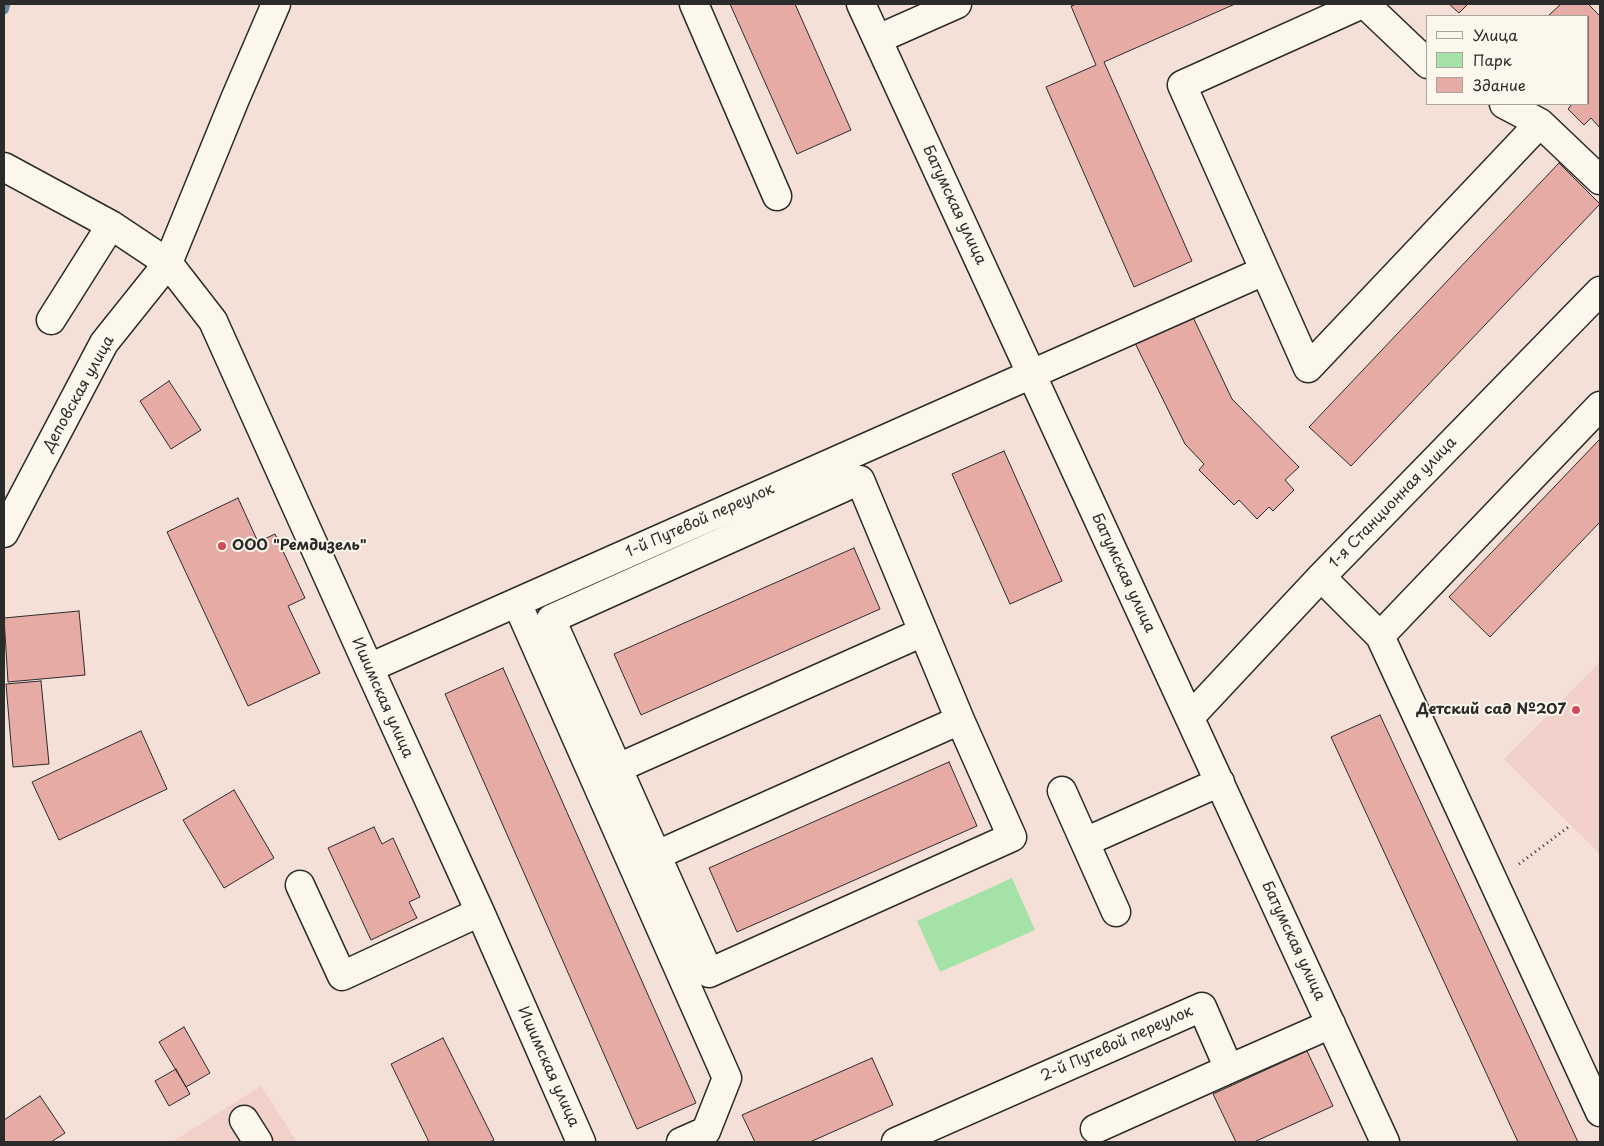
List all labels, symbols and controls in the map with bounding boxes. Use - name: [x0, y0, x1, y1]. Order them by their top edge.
- legend: [1426, 15, 1589, 105]
- text: Улица: [1473, 23, 1518, 46]
- text: Парк: [1473, 48, 1512, 71]
- text: Здание: [1473, 73, 1526, 96]
- street label: Батумская улица: [918, 142, 990, 268]
- street label: Деповская улица: [40, 333, 118, 455]
- street label: 1-я Станционная улица: [1325, 434, 1461, 572]
- street label: 1-й Путевой переулок: [623, 480, 777, 562]
- street label: Батумская улица: [1087, 510, 1159, 636]
- place label: ООО "Ремдизель": [232, 537, 367, 555]
- marker: ООО "Ремдизель": [216, 540, 228, 552]
- street label: Ишимская улица: [347, 635, 417, 761]
- place label: Детский сад №207: [1417, 701, 1566, 719]
- marker: Детский сад №207: [1570, 704, 1582, 716]
- street label: Батумская улица: [1257, 878, 1329, 1004]
- street label: 2-й Путевой переулок: [1038, 1002, 1196, 1086]
- street label: Ишимская улица: [513, 1004, 583, 1130]

